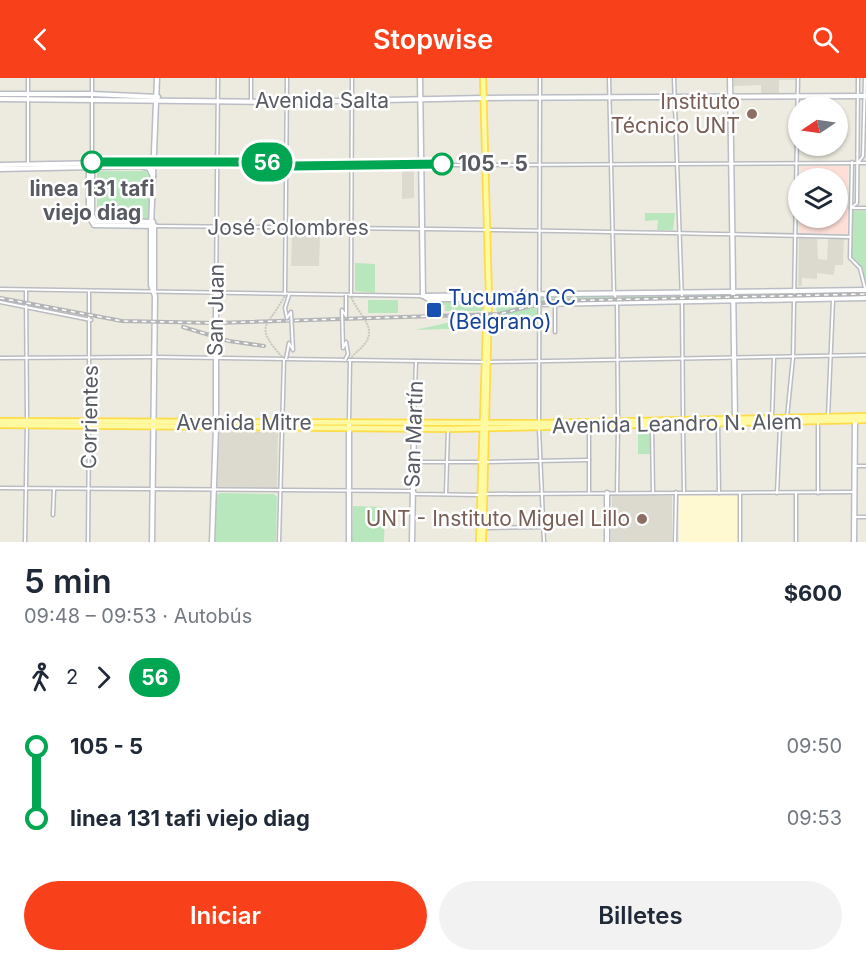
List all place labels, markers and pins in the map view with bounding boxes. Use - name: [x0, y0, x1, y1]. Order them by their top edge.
- place label: Instituto Técnico UNT: [611, 89, 740, 138]
- marker: Instituto Técnico UNT: [745, 107, 759, 121]
- marker: linea 131 tafi viejo diag: [81, 151, 103, 173]
- place label: 105 - 5: [458, 151, 528, 176]
- marker: 105 - 5: [431, 153, 453, 175]
- place label: linea 131 tafi viejo diag: [29, 176, 155, 225]
- place label: Tucumán CC (Belgrano): [448, 285, 576, 334]
- marker: Tucumán CC (Belgrano): [425, 301, 443, 319]
- place label: UNT - Instituto Miguel Lillo: [366, 506, 630, 531]
- marker: UNT - Instituto Miguel Lillo: [635, 512, 649, 526]

